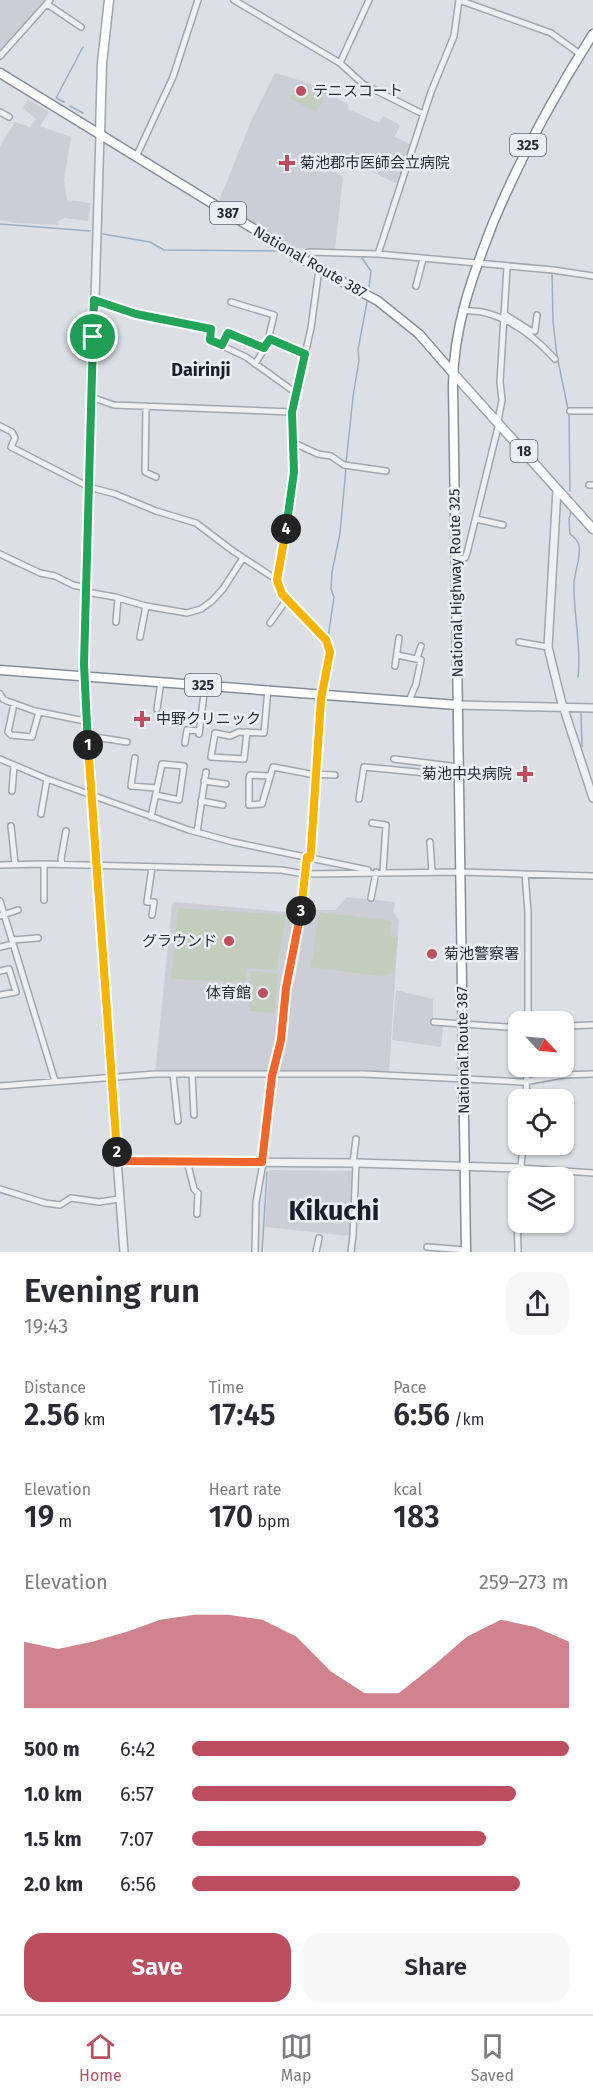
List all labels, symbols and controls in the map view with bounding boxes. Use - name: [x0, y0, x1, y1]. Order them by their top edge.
- place label: テニスコート: [313, 82, 403, 100]
- marker: テニスコート: [294, 84, 308, 98]
- road number: 325: [510, 134, 546, 156]
- marker: 菊池郡市医師会立病院: [278, 154, 296, 172]
- place label: 菊池郡市医師会立病院: [300, 154, 450, 172]
- road number: 387: [210, 202, 246, 224]
- street label: National Route 387: [250, 222, 370, 302]
- pin: [67, 311, 118, 362]
- icon: arrive: [76, 320, 109, 353]
- district label: Dairinji: [171, 359, 231, 381]
- road number: 18: [510, 440, 538, 462]
- street label: National Highway Route 325: [445, 488, 467, 678]
- pin: 4: [271, 514, 301, 544]
- text: 4: [281, 519, 291, 538]
- road number: 325: [185, 674, 221, 696]
- marker: 中野クリニック: [133, 710, 151, 728]
- place label: 中野クリニック: [156, 710, 261, 728]
- pin: 1: [73, 730, 103, 760]
- text: 1: [84, 735, 92, 754]
- place label: 菊池中央病院: [422, 765, 512, 783]
- marker: 菊池中央病院: [516, 765, 534, 783]
- pin: 3: [286, 896, 316, 926]
- text: 3: [297, 901, 305, 920]
- place label: グラウンド: [142, 932, 217, 950]
- marker: グラウンド: [222, 934, 236, 948]
- place label: 菊池警察署: [444, 945, 519, 963]
- marker: 菊池警察署: [425, 947, 439, 961]
- place label: 体育館: [206, 984, 251, 1002]
- marker: 体育館: [256, 986, 270, 1000]
- street label: National Route 387: [453, 986, 473, 1114]
- north arrow: [508, 1011, 574, 1077]
- map controls: [508, 1011, 574, 1233]
- button: locate: [508, 1089, 574, 1155]
- pin: 2: [102, 1137, 132, 1167]
- text: 2: [113, 1142, 121, 1161]
- button: layers: [508, 1167, 574, 1233]
- district label: Kikuchi: [289, 1195, 379, 1227]
- text: Evening run: [24, 1271, 200, 1311]
- button: share: [506, 1272, 569, 1335]
- text: 19:43: [24, 1314, 68, 1338]
- text: Distance: [24, 1378, 86, 1397]
- text: Time: [209, 1378, 244, 1397]
- text: Pace: [393, 1378, 427, 1397]
- text: 2.56: [24, 1397, 79, 1433]
- text: 17:45: [209, 1397, 275, 1433]
- text: 6:56: [393, 1397, 450, 1433]
- text: km: [79, 1410, 106, 1429]
- text: /km: [450, 1410, 484, 1429]
- text: Elevation: [24, 1480, 91, 1499]
- text: Heart rate: [209, 1480, 282, 1499]
- text: kcal: [393, 1480, 422, 1499]
- text: 19: [24, 1499, 54, 1535]
- text: 170: [209, 1499, 253, 1535]
- text: 183: [393, 1499, 440, 1535]
- text: m: [54, 1512, 72, 1531]
- text: bpm: [253, 1512, 290, 1531]
- text: Elevation: [24, 1570, 108, 1594]
- text: 259–273 m: [479, 1570, 569, 1594]
- text: 500 m: [24, 1737, 80, 1761]
- text: 6:42: [120, 1737, 156, 1761]
- text: 1.0 km: [24, 1782, 82, 1806]
- text: 6:57: [120, 1782, 154, 1806]
- text: 1.5 km: [24, 1827, 82, 1851]
- text: 7:07: [120, 1827, 153, 1851]
- text: 2.0 km: [24, 1872, 83, 1896]
- text: 6:56: [120, 1872, 156, 1896]
- button: Save: [24, 1933, 291, 2002]
- button: Share: [303, 1933, 569, 2002]
- tab: Home: [79, 2030, 122, 2085]
- tab: Map: [280, 2030, 313, 2085]
- tab: Saved: [471, 2030, 514, 2085]

